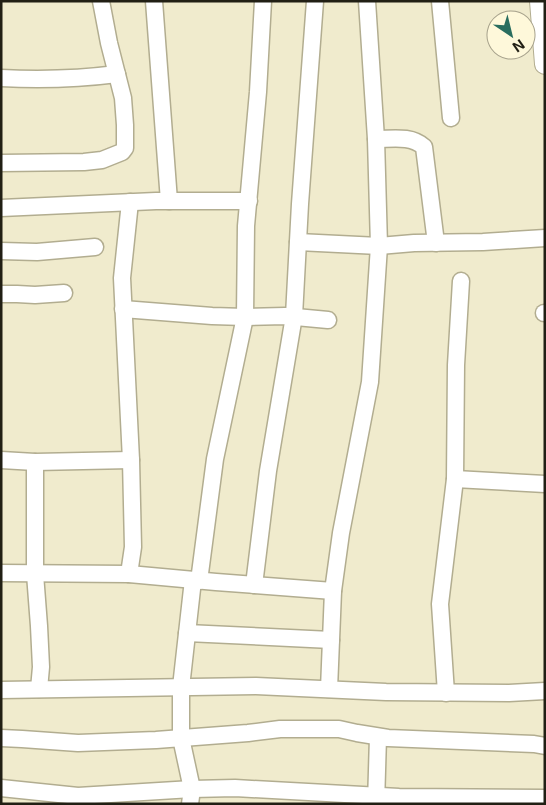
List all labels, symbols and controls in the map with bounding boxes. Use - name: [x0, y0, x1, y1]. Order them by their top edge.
- north arrow: [486, 10, 536, 60]
- text: N: [509, 36, 528, 56]

